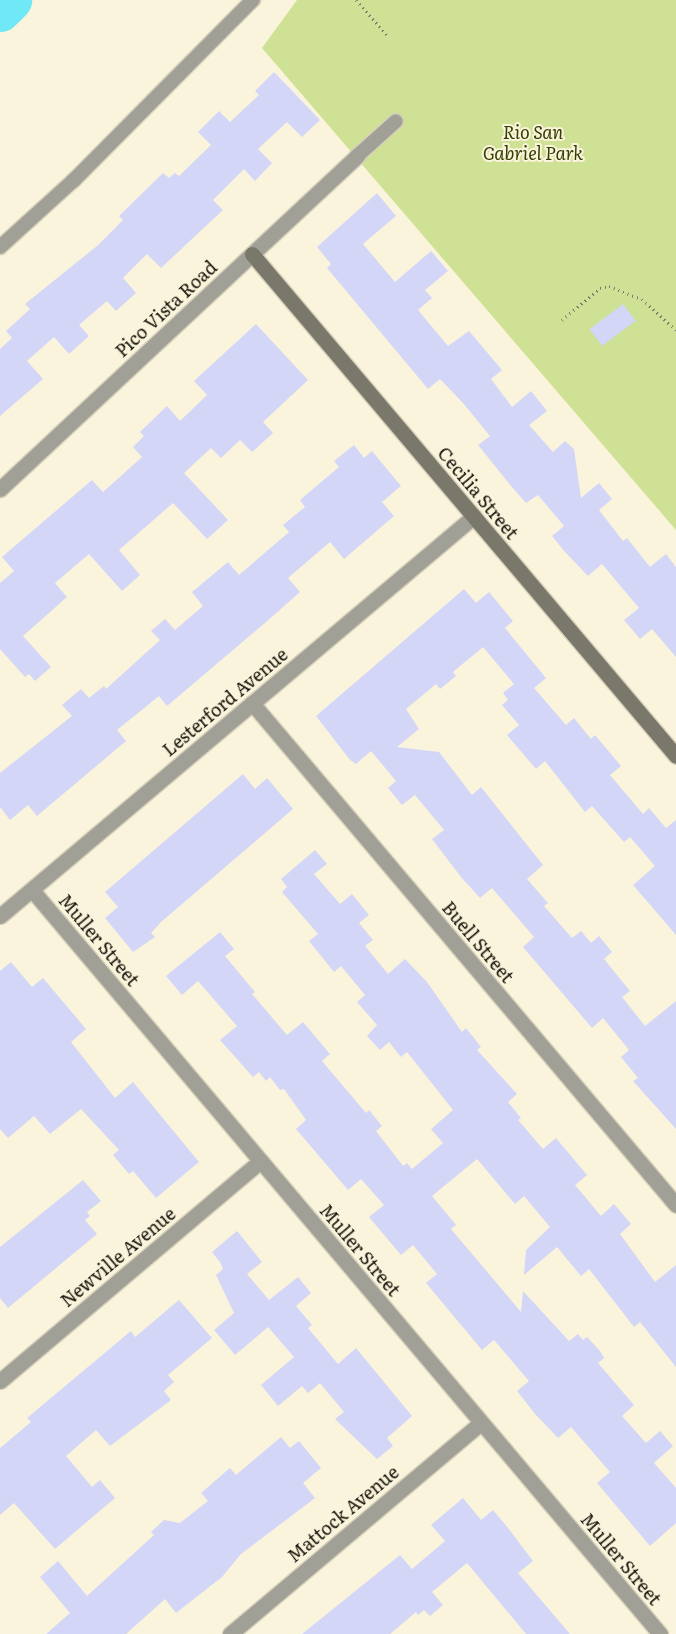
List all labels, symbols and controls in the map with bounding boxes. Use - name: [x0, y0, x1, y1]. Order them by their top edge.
- park label: Rio San Gabriel Park: [483, 122, 583, 164]
- street label: Pico Vista Road: [111, 256, 221, 362]
- street label: Cecilia Street: [433, 442, 523, 544]
- street label: Lesterford Avenue: [158, 643, 292, 761]
- street label: Muller Street: [54, 890, 144, 990]
- street label: Buell Street: [438, 897, 518, 987]
- street label: Muller Street: [315, 1200, 405, 1300]
- street label: Newville Avenue: [56, 1203, 180, 1311]
- street label: Mattock Avenue: [283, 1461, 403, 1567]
- street label: Muller Street: [576, 1509, 666, 1609]

